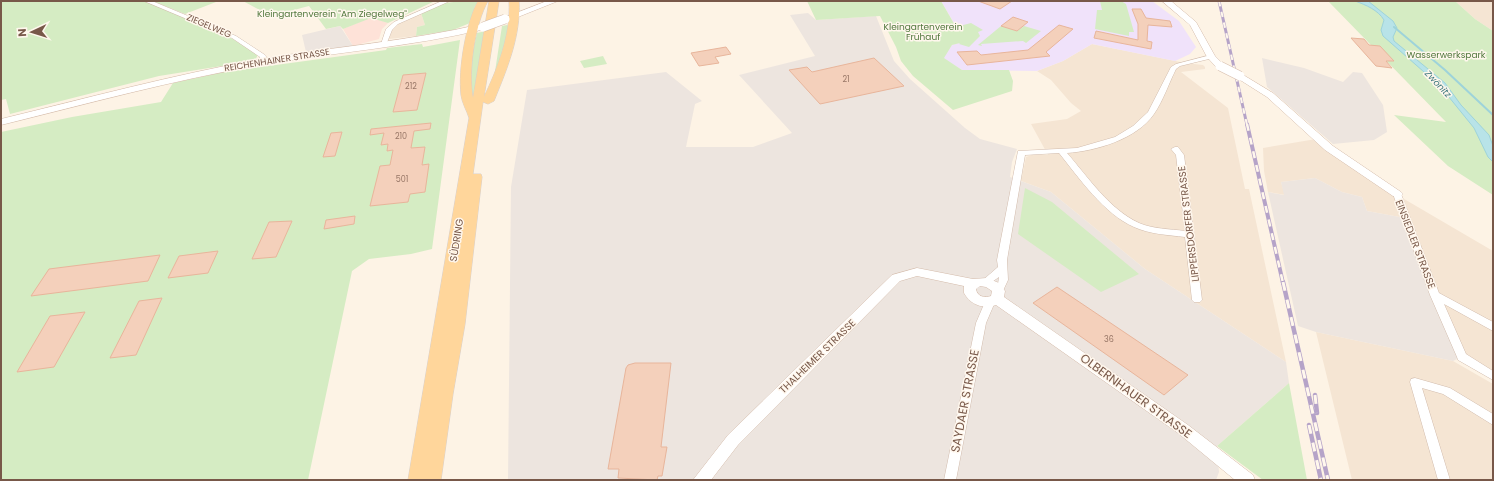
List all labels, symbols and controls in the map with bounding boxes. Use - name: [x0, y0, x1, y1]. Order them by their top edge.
- park label: Kleingartenverein "Am Ziegelweg": [257, 8, 407, 20]
- street label: ZIEGELWEG: [185, 11, 233, 41]
- north arrow: [12, 12, 52, 52]
- park label: Kleingartenverein Frühauf: [884, 21, 963, 43]
- text: N: [14, 28, 30, 37]
- street label: REICHENHAINER STRASSE: [223, 46, 331, 74]
- park label: Wasserwerkspark: [1406, 49, 1486, 61]
- water label: Zwönitz: [1421, 67, 1455, 101]
- house number: 21: [842, 74, 850, 85]
- house number: 212: [405, 81, 417, 92]
- house number: 210: [395, 131, 407, 142]
- street label: LIPPERSDORFER STRASSE: [1174, 165, 1203, 283]
- house number: 501: [396, 174, 408, 185]
- street label: EINSIEDLER STRASSE: [1392, 197, 1439, 291]
- street label: SÜDRING: [446, 217, 467, 263]
- street label: THALHEIMER STRASSE: [776, 316, 859, 397]
- house number: 36: [1104, 334, 1114, 345]
- street label: SAYDAER STRASSE: [946, 348, 983, 454]
- street label: OLBERNHAUER STRASSE: [1077, 349, 1196, 442]

